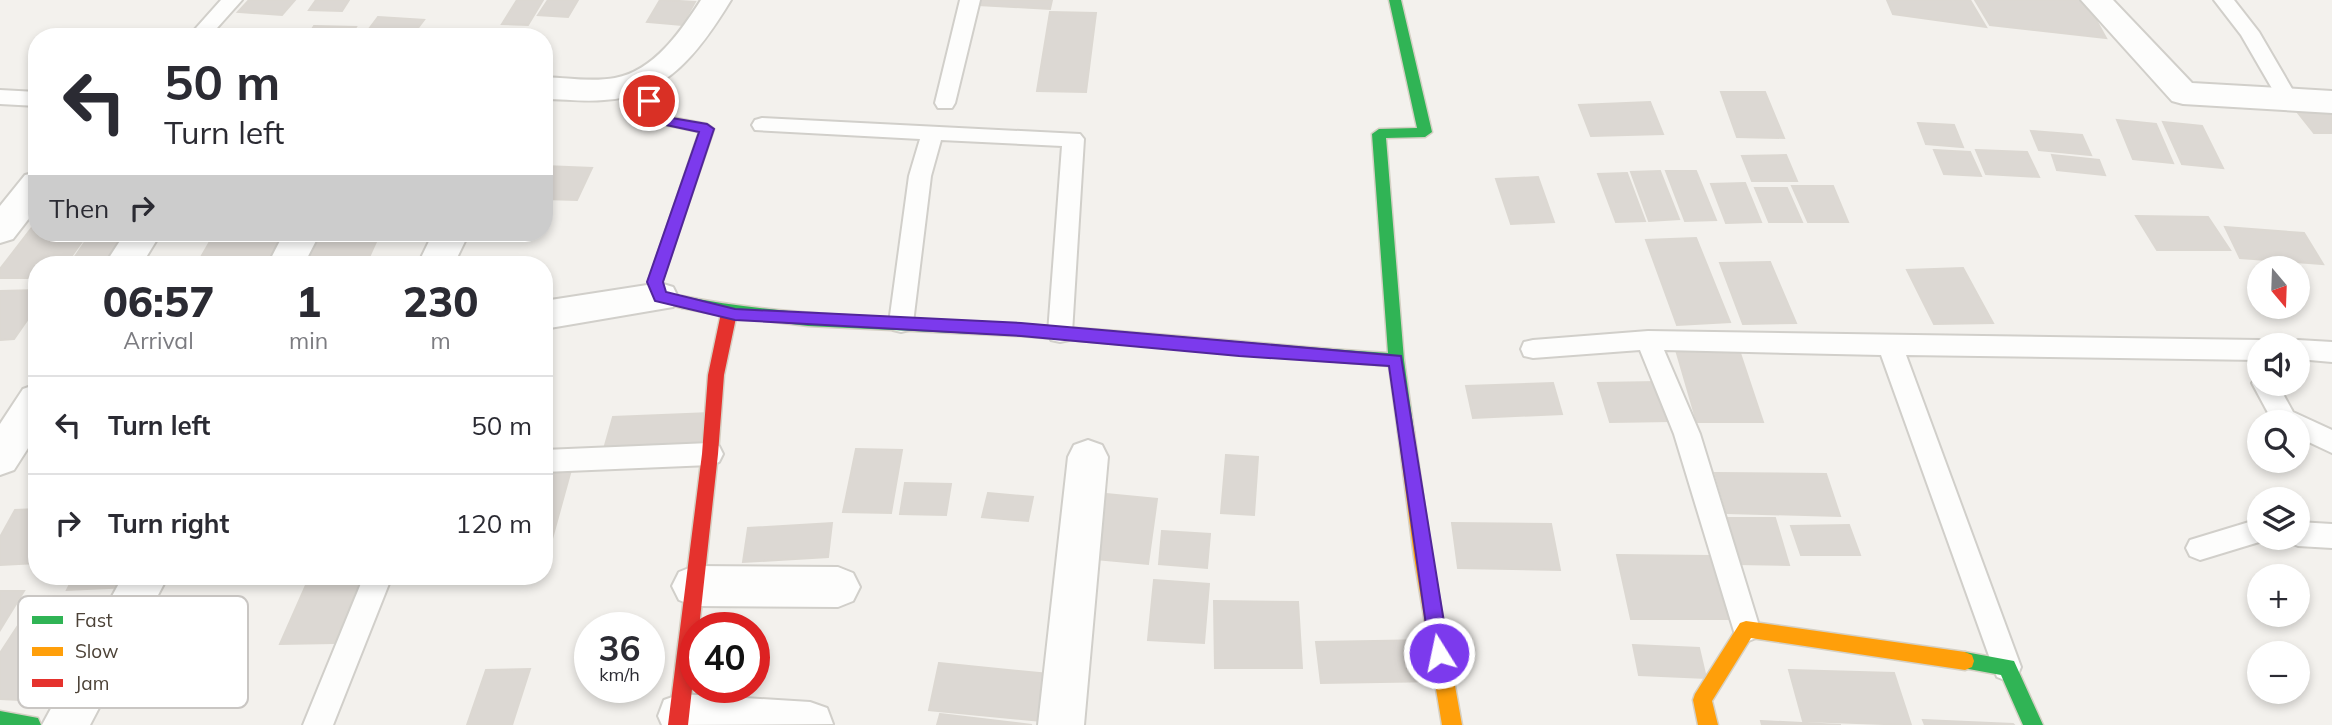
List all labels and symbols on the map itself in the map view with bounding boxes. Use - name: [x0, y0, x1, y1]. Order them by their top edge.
- pin: [619, 71, 679, 131]
- north arrow: [2247, 256, 2310, 318]
- legend: [18, 596, 248, 708]
- text: Fast: [75, 608, 113, 632]
- speed limit sign: 40: [679, 612, 770, 703]
- position arrow: [1402, 616, 1476, 690]
- text: Slow: [75, 639, 119, 663]
- text: Jam: [75, 671, 109, 695]

